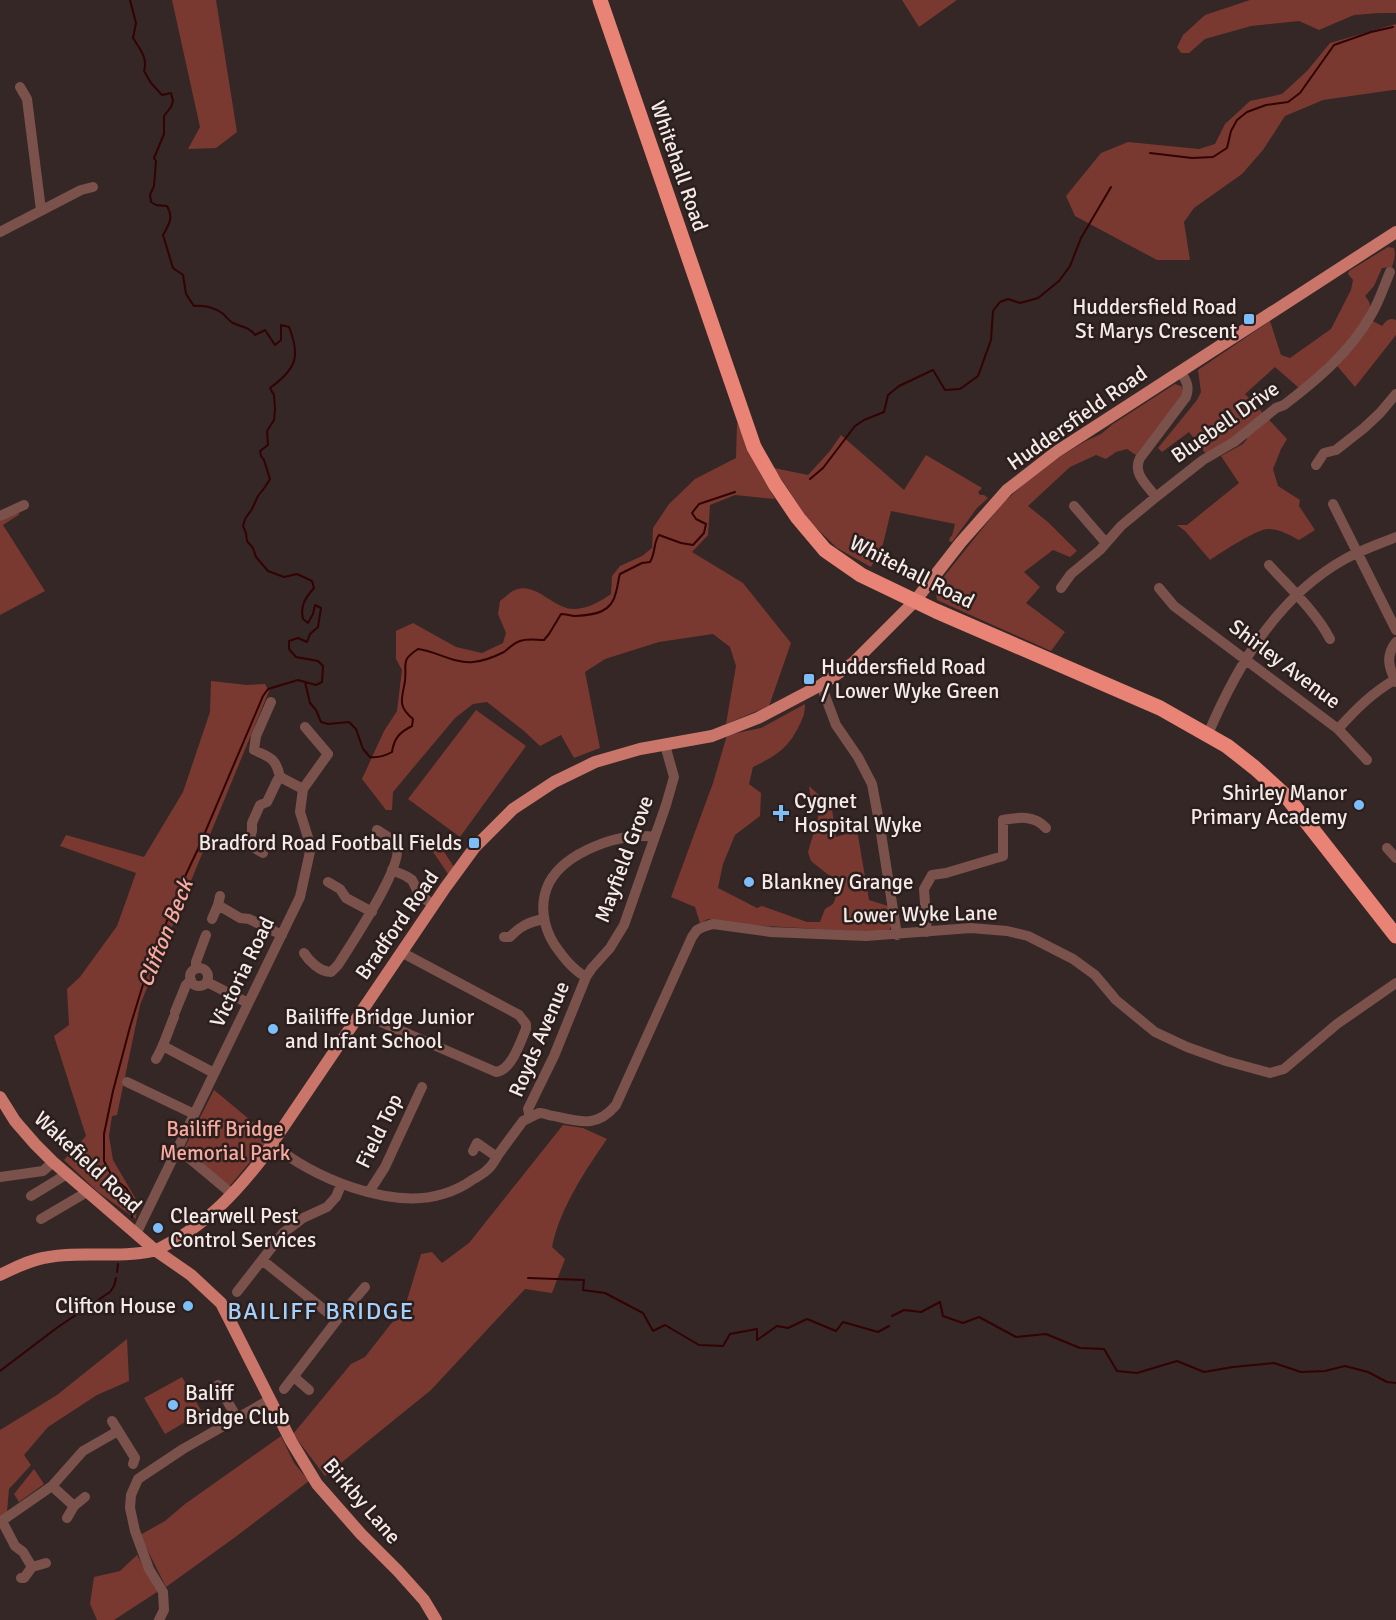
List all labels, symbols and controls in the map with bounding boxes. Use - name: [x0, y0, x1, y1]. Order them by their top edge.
- street label: Whitehall Road: [645, 97, 713, 235]
- place label: Huddersfield Road St Marys Crescent: [1072, 294, 1237, 344]
- marker: Huddersfield Road St Marys Crescent: [1242, 312, 1256, 326]
- street label: Huddersfield Road: [1002, 360, 1152, 476]
- street label: Bluebell Drive: [1166, 375, 1284, 469]
- street label: Whitehall Road: [845, 529, 979, 615]
- street label: Shirley Avenue: [1224, 614, 1346, 714]
- place label: Huddersfield Road / Lower Wyke Green: [821, 654, 1000, 704]
- marker: Huddersfield Road / Lower Wyke Green: [802, 672, 816, 686]
- place label: Shirley Manor Primary Academy: [1191, 780, 1347, 830]
- place label: Cygnet Hospital Wyke: [794, 788, 922, 838]
- street label: Mayfield Grove: [589, 792, 659, 926]
- marker: Shirley Manor Primary Academy: [1352, 798, 1366, 812]
- marker: Cygnet Hospital Wyke: [772, 804, 790, 822]
- place label: Bradford Road Football Fields: [198, 830, 462, 856]
- marker: Bradford Road Football Fields: [467, 836, 481, 850]
- street label: Bradford Road: [350, 865, 444, 985]
- place label: Blankney Grange: [761, 869, 913, 895]
- water label: Clifton Beck: [131, 873, 200, 991]
- marker: Blankney Grange: [742, 875, 756, 889]
- street label: Lower Wyke Lane: [842, 900, 998, 928]
- street label: Victoria Road: [204, 912, 280, 1032]
- street label: Royds Avenue: [503, 977, 575, 1101]
- place label: Bailiffe Bridge Junior and Infant School: [285, 1004, 475, 1054]
- marker: Bailiffe Bridge Junior and Infant School: [266, 1022, 280, 1036]
- street label: Field Top: [350, 1090, 408, 1172]
- street label: Wakefield Road: [29, 1105, 147, 1219]
- park label: Bailiff Bridge Memorial Park: [160, 1116, 291, 1166]
- place label: Clearwell Pest Control Services: [170, 1203, 316, 1253]
- marker: Clearwell Pest Control Services: [151, 1221, 165, 1235]
- place label: Clifton House: [55, 1293, 176, 1319]
- district label: BAILIFF BRIDGE: [227, 1296, 415, 1326]
- marker: Clifton House: [181, 1299, 195, 1313]
- place label: Baliff Bridge Club: [185, 1380, 290, 1430]
- marker: Baliff Bridge Club: [166, 1398, 180, 1412]
- street label: Birkby Lane: [318, 1453, 406, 1549]

